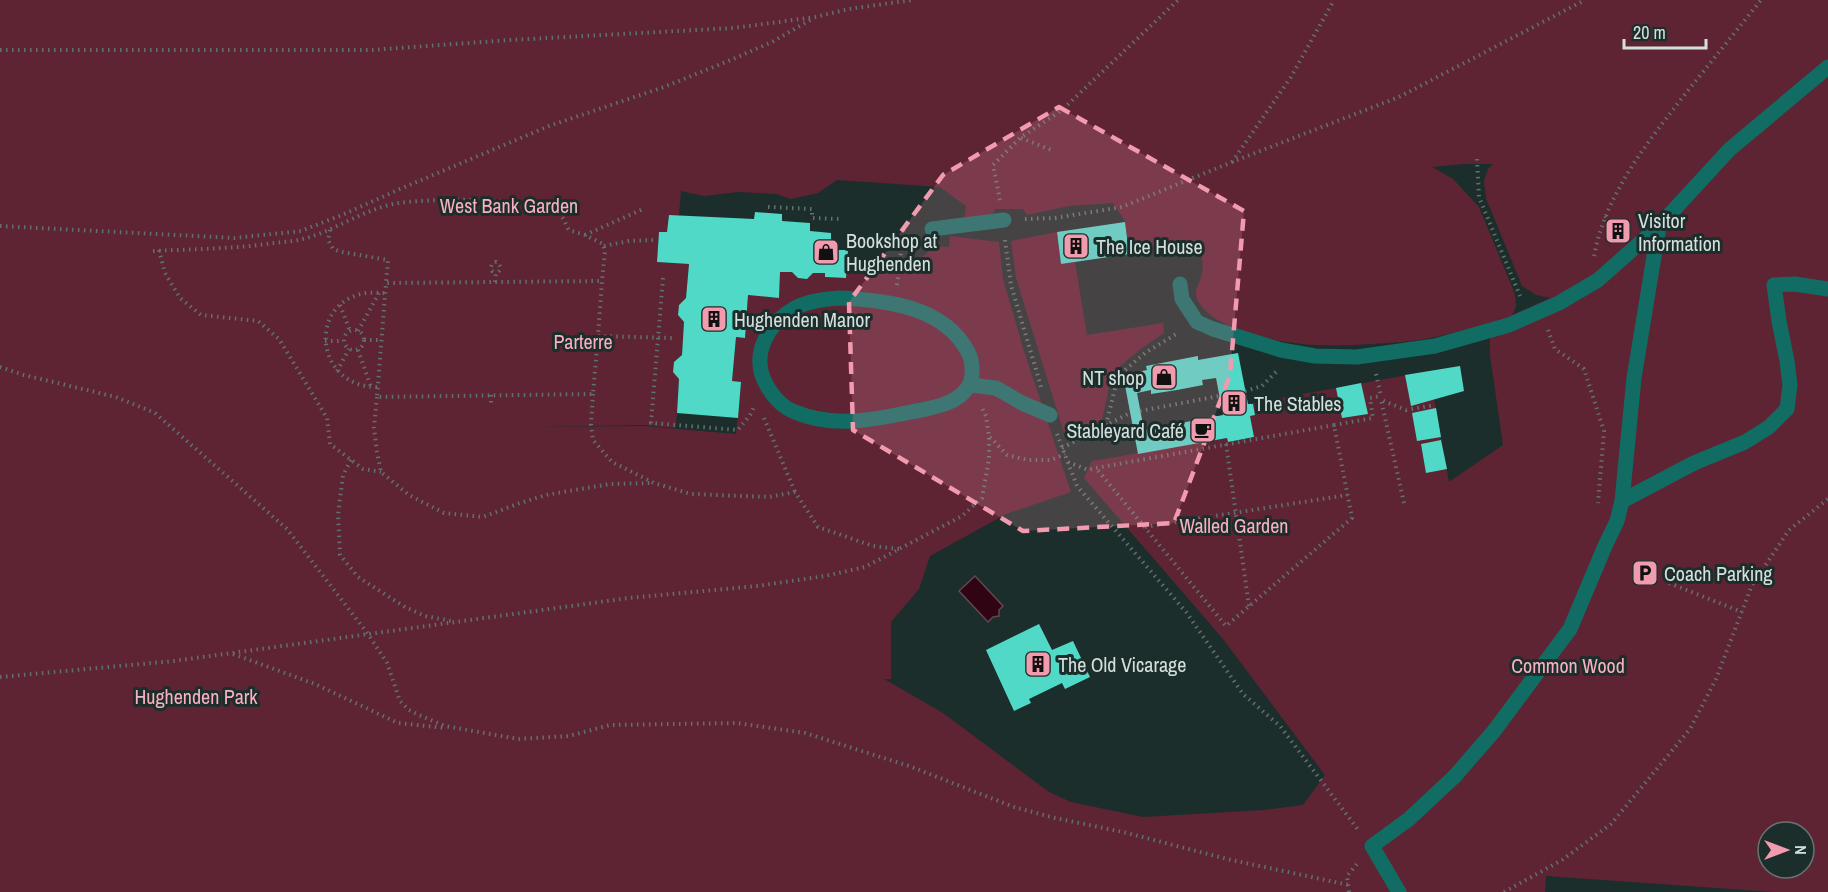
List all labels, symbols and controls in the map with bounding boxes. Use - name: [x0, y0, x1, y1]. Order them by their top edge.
- scale bar: [1624, 12, 1706, 50]
- text: 20 m: [1633, 20, 1666, 45]
- park label: West Bank Garden: [440, 192, 578, 219]
- place label: Visitor Information: [1638, 207, 1721, 257]
- building icon: Visitor Information: [1603, 216, 1633, 246]
- place label: Bookshop at Hughenden: [846, 227, 938, 277]
- building icon: The Ice House: [1061, 231, 1091, 261]
- place label: The Ice House: [1096, 233, 1203, 260]
- shop icon: Bookshop at Hughenden: [811, 237, 841, 267]
- building icon: Hughenden Manor: [699, 304, 729, 334]
- place label: Hughenden Manor: [734, 306, 870, 333]
- park label: Parterre: [553, 328, 613, 355]
- shop icon: NT shop: [1149, 362, 1179, 392]
- place label: NT shop: [1082, 364, 1144, 391]
- building icon: The Stables: [1219, 388, 1249, 418]
- place label: The Stables: [1254, 390, 1342, 417]
- cafe icon: Stableyard Café: [1188, 415, 1218, 445]
- place label: Stableyard Café: [1066, 417, 1184, 444]
- park label: Walled Garden: [1180, 512, 1288, 539]
- parking icon: Coach Parking: [1630, 558, 1660, 588]
- place label: Coach Parking: [1664, 560, 1772, 587]
- building icon: The Old Vicarage: [1023, 649, 1053, 679]
- place label: The Old Vicarage: [1058, 651, 1186, 678]
- park label: Common Wood: [1511, 652, 1625, 679]
- park label: Hughenden Park: [134, 683, 258, 710]
- north arrow: [1756, 820, 1816, 880]
- text: N: [1790, 845, 1812, 855]

